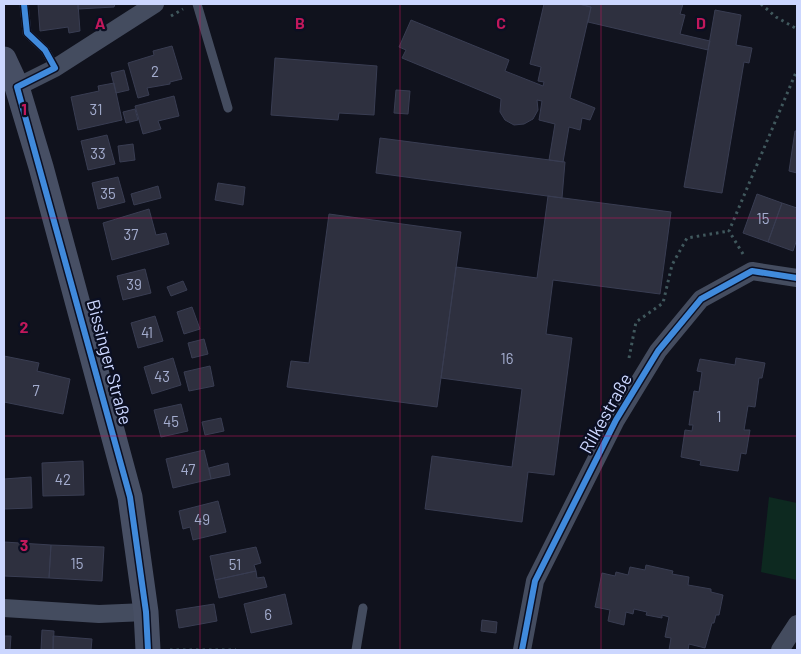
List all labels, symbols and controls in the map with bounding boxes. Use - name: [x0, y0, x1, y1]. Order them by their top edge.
- text: A: [95, 13, 106, 32]
- text: B: [295, 13, 305, 32]
- text: C: [496, 13, 506, 32]
- text: D: [696, 13, 706, 32]
- house number: 2: [151, 62, 159, 80]
- text: 1: [21, 99, 27, 118]
- house number: 31: [90, 100, 102, 118]
- house number: 33: [90, 144, 106, 162]
- house number: 35: [100, 184, 116, 202]
- house number: 15: [757, 209, 769, 227]
- house number: 37: [124, 225, 138, 243]
- house number: 39: [126, 275, 142, 293]
- street label: Bissinger Straße: [83, 297, 137, 427]
- text: 2: [20, 317, 29, 336]
- house number: 41: [141, 323, 153, 341]
- house number: 16: [501, 349, 513, 367]
- house number: 43: [154, 367, 170, 385]
- street label: Rilkestraße: [574, 369, 636, 457]
- house number: 7: [32, 381, 40, 399]
- house number: 1: [716, 407, 722, 425]
- house number: 45: [163, 412, 179, 430]
- house number: 47: [181, 460, 195, 478]
- house number: 42: [55, 470, 71, 488]
- house number: 49: [194, 510, 210, 528]
- text: 3: [20, 535, 28, 554]
- house number: 15: [71, 554, 83, 572]
- house number: 51: [229, 555, 241, 573]
- house number: 6: [264, 605, 272, 623]

